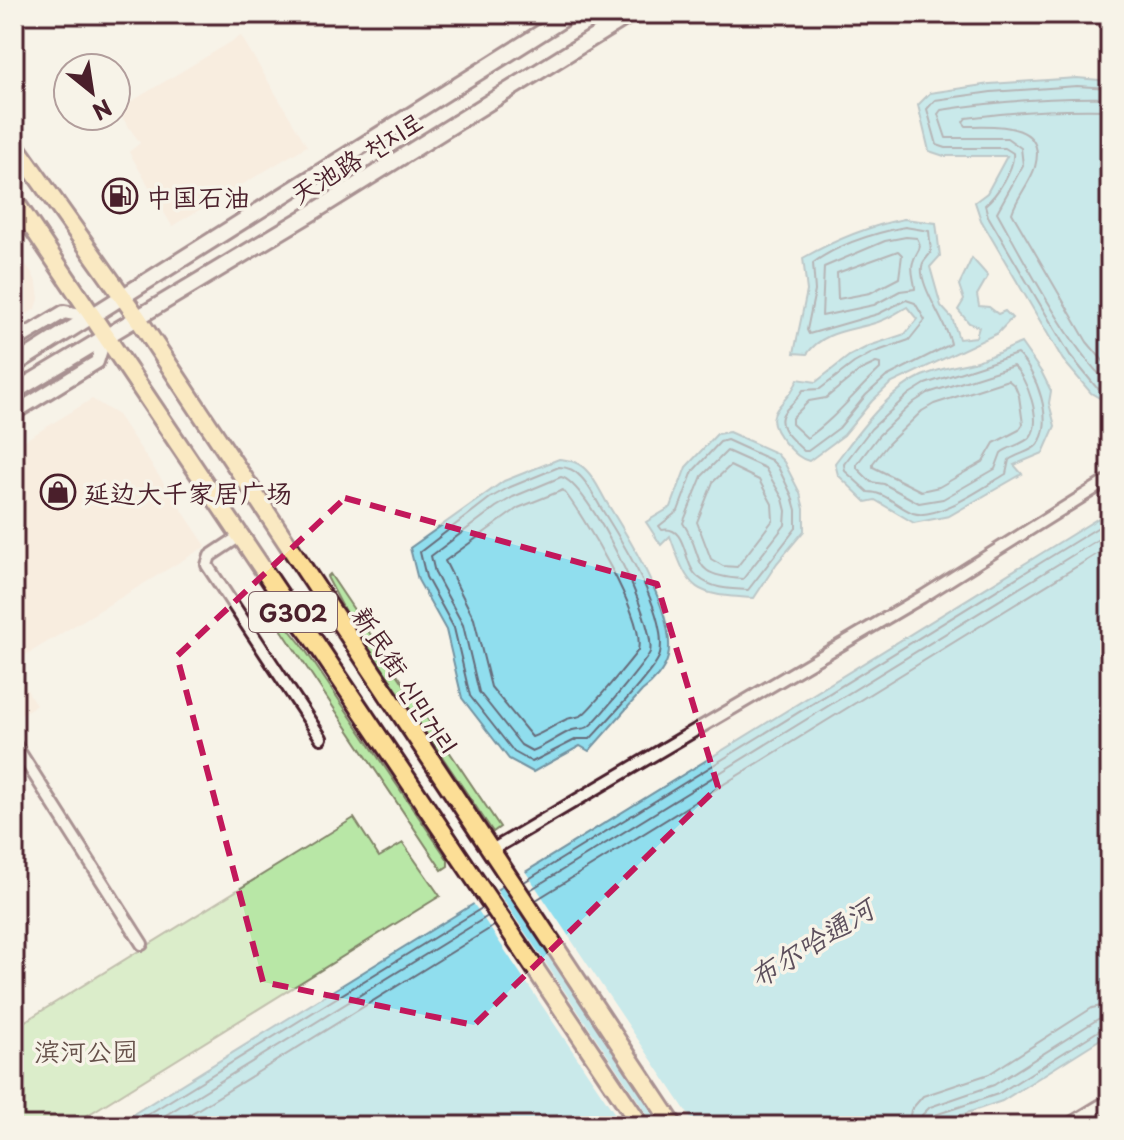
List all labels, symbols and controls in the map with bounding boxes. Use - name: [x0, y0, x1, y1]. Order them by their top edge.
- north arrow: [52, 52, 132, 132]
- text: N: [87, 92, 119, 129]
- street label: 天池路 천지로: [282, 101, 430, 213]
- fuel station icon: 中国石油: [101, 177, 139, 215]
- place label: 中国石油: [146, 177, 250, 216]
- shop icon: 延边大千家居广场: [39, 473, 77, 511]
- place label: 延边大千家居广场: [84, 473, 292, 512]
- road number: G302: [249, 592, 337, 632]
- street label: 新民街 신민거리: [343, 598, 469, 762]
- water label: 布尔哈通河: [740, 885, 885, 997]
- park label: 滨河公园: [34, 1031, 138, 1070]

